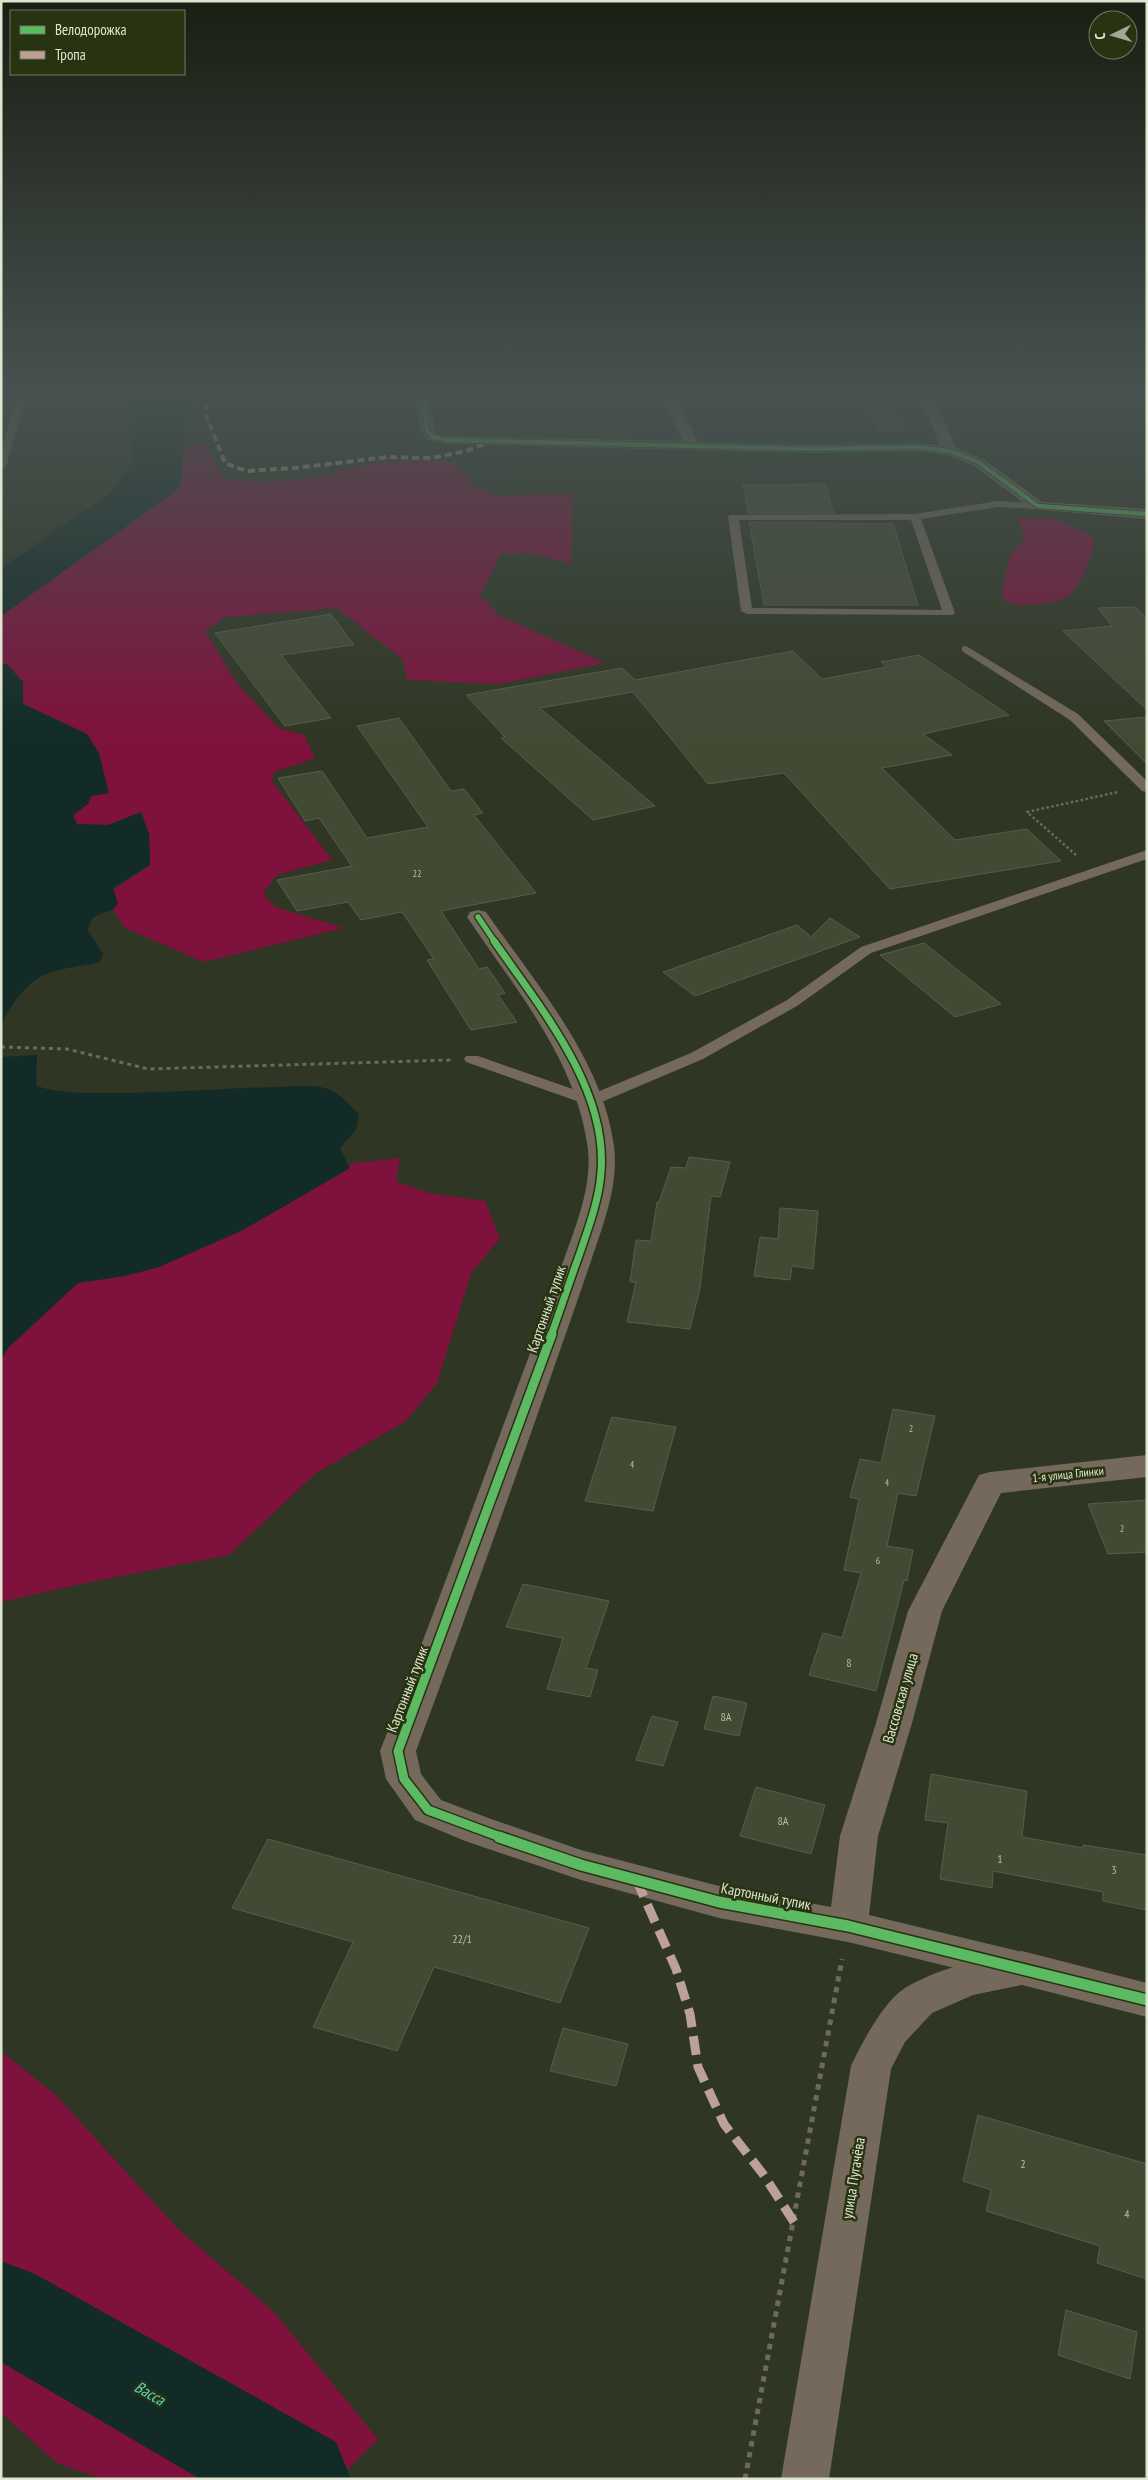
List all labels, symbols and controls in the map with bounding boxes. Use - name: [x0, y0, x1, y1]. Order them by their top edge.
- legend: [10, 10, 185, 75]
- north arrow: [1088, 10, 1138, 60]
- text: Велодорожка: [55, 20, 126, 39]
- text: С: [1091, 32, 1109, 40]
- text: Тропа: [55, 45, 86, 64]
- house number: 22: [413, 867, 422, 880]
- street label: Картонный тупик: [522, 1263, 570, 1355]
- house number: 2: [909, 1422, 913, 1435]
- house number: 4: [630, 1458, 635, 1471]
- street label: 1-я улица Глинки: [1032, 1463, 1104, 1485]
- house number: 4: [885, 1476, 890, 1489]
- house number: 2: [1120, 1522, 1124, 1535]
- house number: 6: [876, 1554, 881, 1567]
- street label: Картонный тупик: [382, 1643, 432, 1735]
- street label: Вассовская улица: [878, 1651, 922, 1745]
- house number: 8: [846, 1655, 852, 1670]
- house number: 8А: [720, 1709, 732, 1724]
- house number: 8А: [777, 1813, 789, 1828]
- house number: 1: [997, 1851, 1003, 1866]
- house number: 3: [1111, 1862, 1117, 1877]
- street label: Картонный тупик: [720, 1878, 813, 1914]
- house number: 22/1: [452, 1931, 472, 1946]
- street label: улица Пугачёва: [837, 2136, 869, 2220]
- house number: 2: [1020, 2156, 1026, 2171]
- house number: 4: [1124, 2206, 1130, 2221]
- water label: Васса: [131, 2376, 170, 2410]

